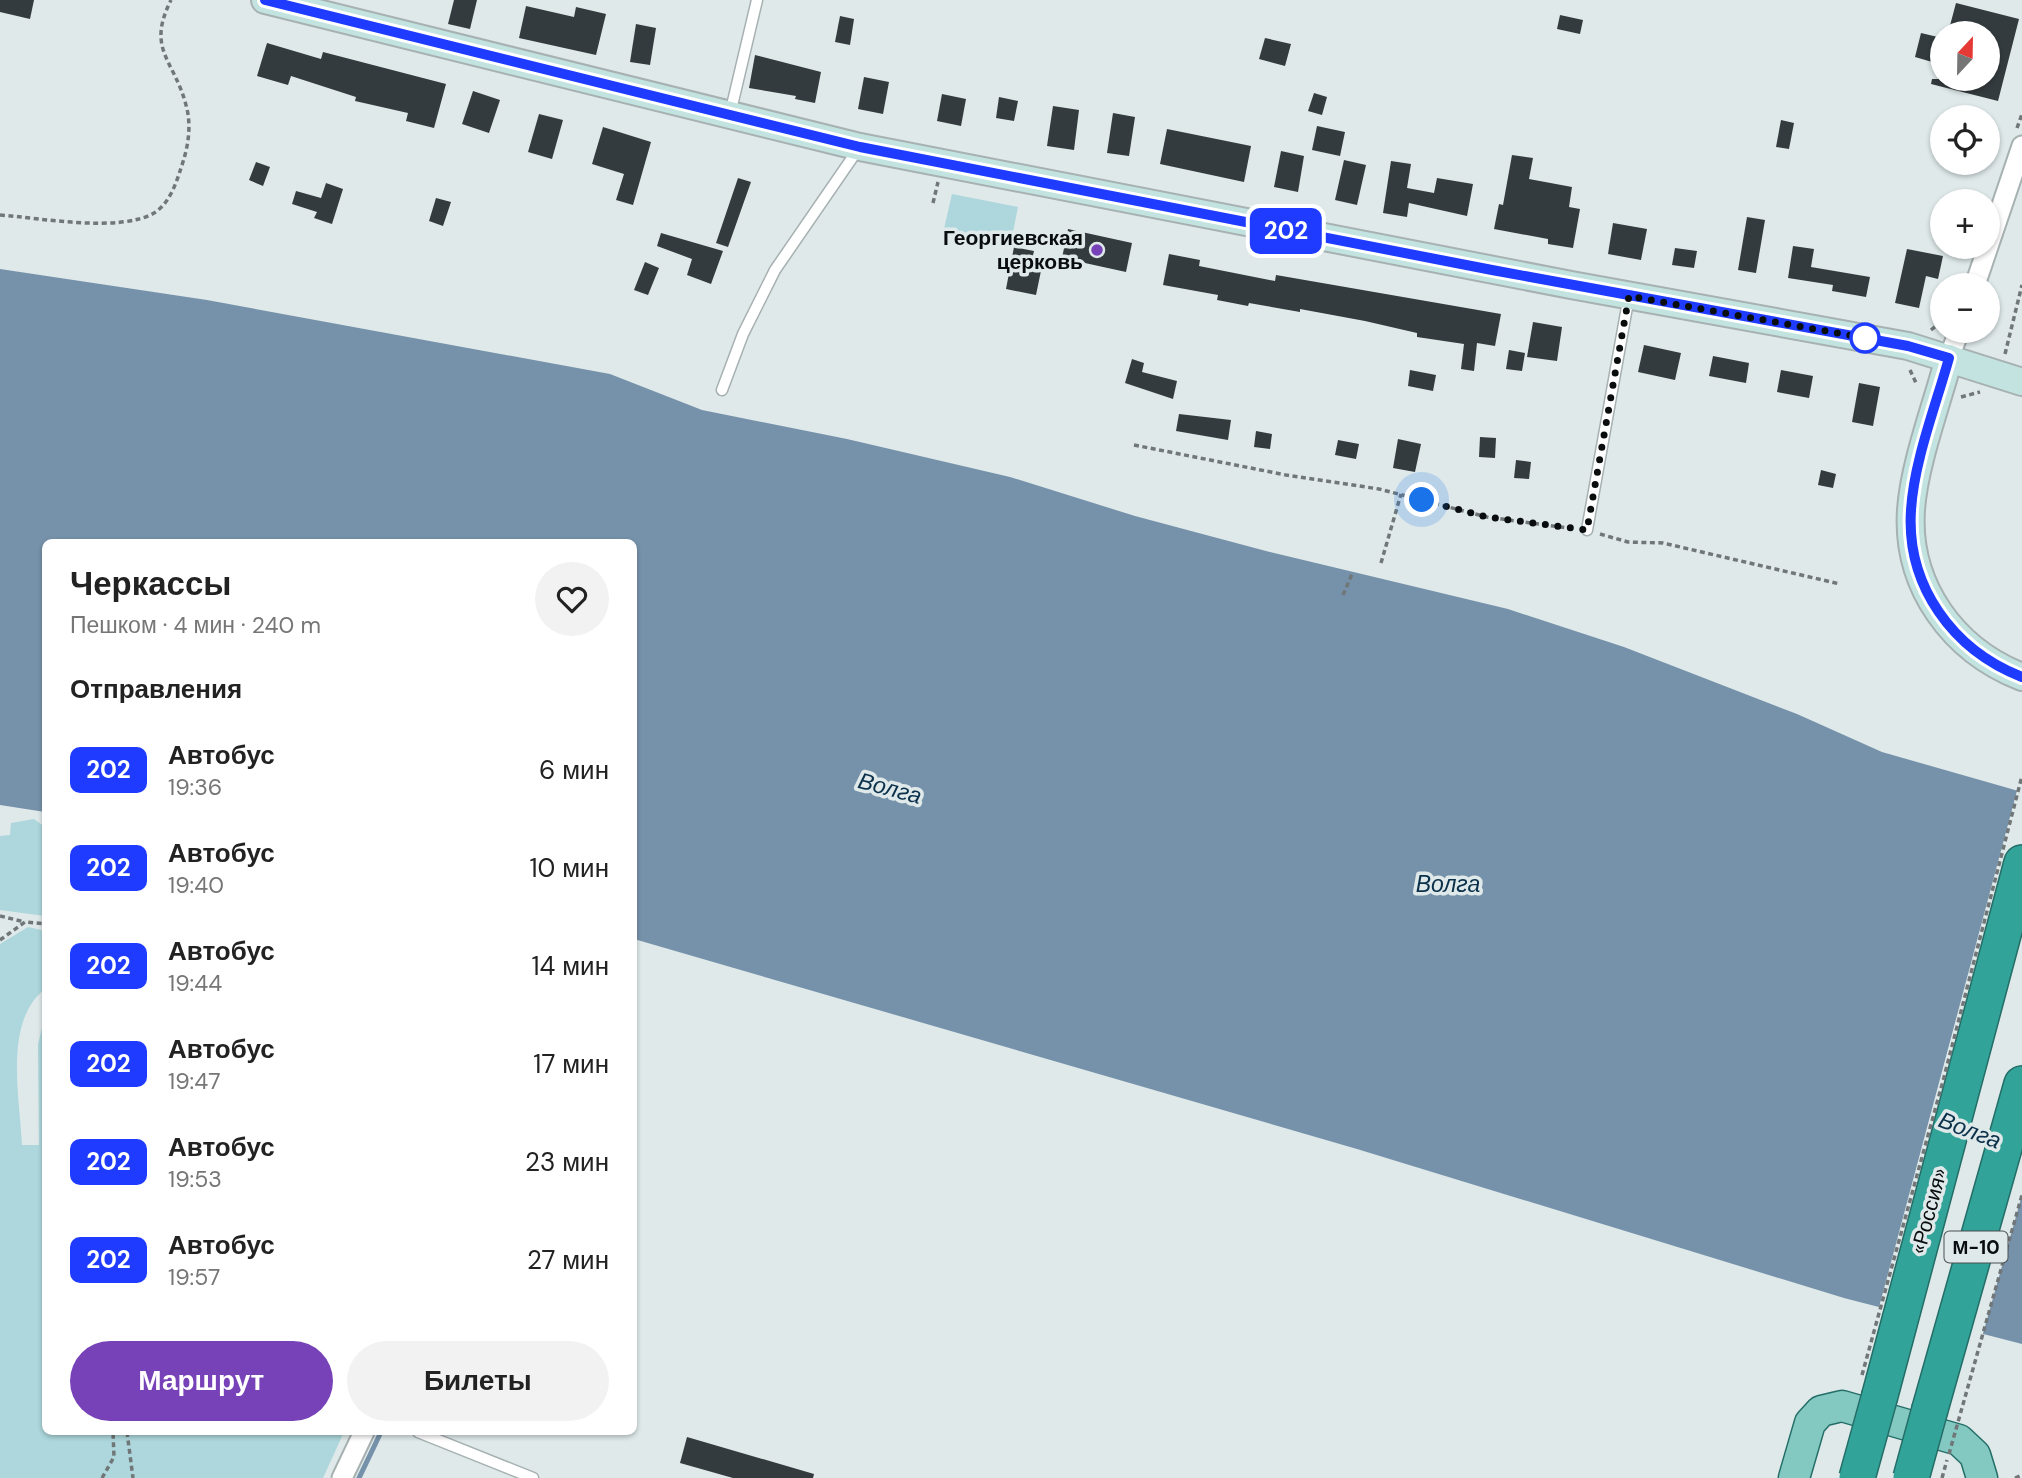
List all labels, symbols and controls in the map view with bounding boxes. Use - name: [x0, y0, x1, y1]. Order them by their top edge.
- north arrow: [1930, 21, 2000, 91]
- map controls: [1930, 21, 2000, 343]
- button: locate: [1930, 105, 2000, 175]
- button: +: [1930, 189, 2000, 259]
- line badge: 202: [1246, 208, 1326, 254]
- text: 202: [1264, 215, 1308, 246]
- place label: Георгиевская церковь: [943, 224, 1083, 276]
- marker: Георгиевская церковь: [1089, 242, 1105, 258]
- button: −: [1930, 273, 2000, 343]
- unlabelled marker: [1850, 323, 1880, 353]
- your location: [1404, 482, 1439, 517]
- text: Черкассы: [70, 562, 231, 605]
- button: heart: [535, 562, 609, 636]
- text: Пешком · 4 мин · 240 m: [70, 610, 321, 640]
- text: Отправления: [70, 672, 242, 706]
- text: Автобус: [168, 738, 275, 772]
- text: 6 мин: [539, 753, 609, 787]
- text: 202: [86, 754, 131, 785]
- water label: Волга: [855, 765, 925, 811]
- text: 19:36: [168, 772, 222, 802]
- text: Автобус: [168, 836, 275, 870]
- text: 10 мин: [529, 851, 609, 885]
- text: 202: [86, 852, 131, 883]
- water label: Волга: [1416, 869, 1480, 899]
- text: 19:40: [168, 870, 224, 900]
- text: Автобус: [168, 934, 275, 968]
- text: 14 мин: [531, 949, 609, 983]
- text: 202: [86, 950, 131, 981]
- text: 19:44: [168, 968, 222, 998]
- text: Автобус: [168, 1032, 275, 1066]
- text: 17 мин: [533, 1047, 609, 1081]
- text: 202: [86, 1048, 131, 1079]
- text: 19:47: [168, 1066, 221, 1096]
- water label: Волга: [1935, 1104, 2005, 1156]
- text: Автобус: [168, 1130, 275, 1164]
- text: 23 мин: [525, 1145, 609, 1179]
- text: 202: [86, 1146, 131, 1177]
- text: 19:53: [168, 1164, 222, 1194]
- street label: «Россия»: [1904, 1165, 1954, 1257]
- text: Автобус: [168, 1228, 275, 1262]
- road number: М-10: [1944, 1232, 2008, 1262]
- text: 27 мин: [527, 1243, 609, 1277]
- text: 202: [86, 1244, 131, 1275]
- text: 19:57: [168, 1262, 220, 1292]
- button: Маршрут: [70, 1341, 333, 1421]
- button: Билеты: [347, 1341, 609, 1421]

